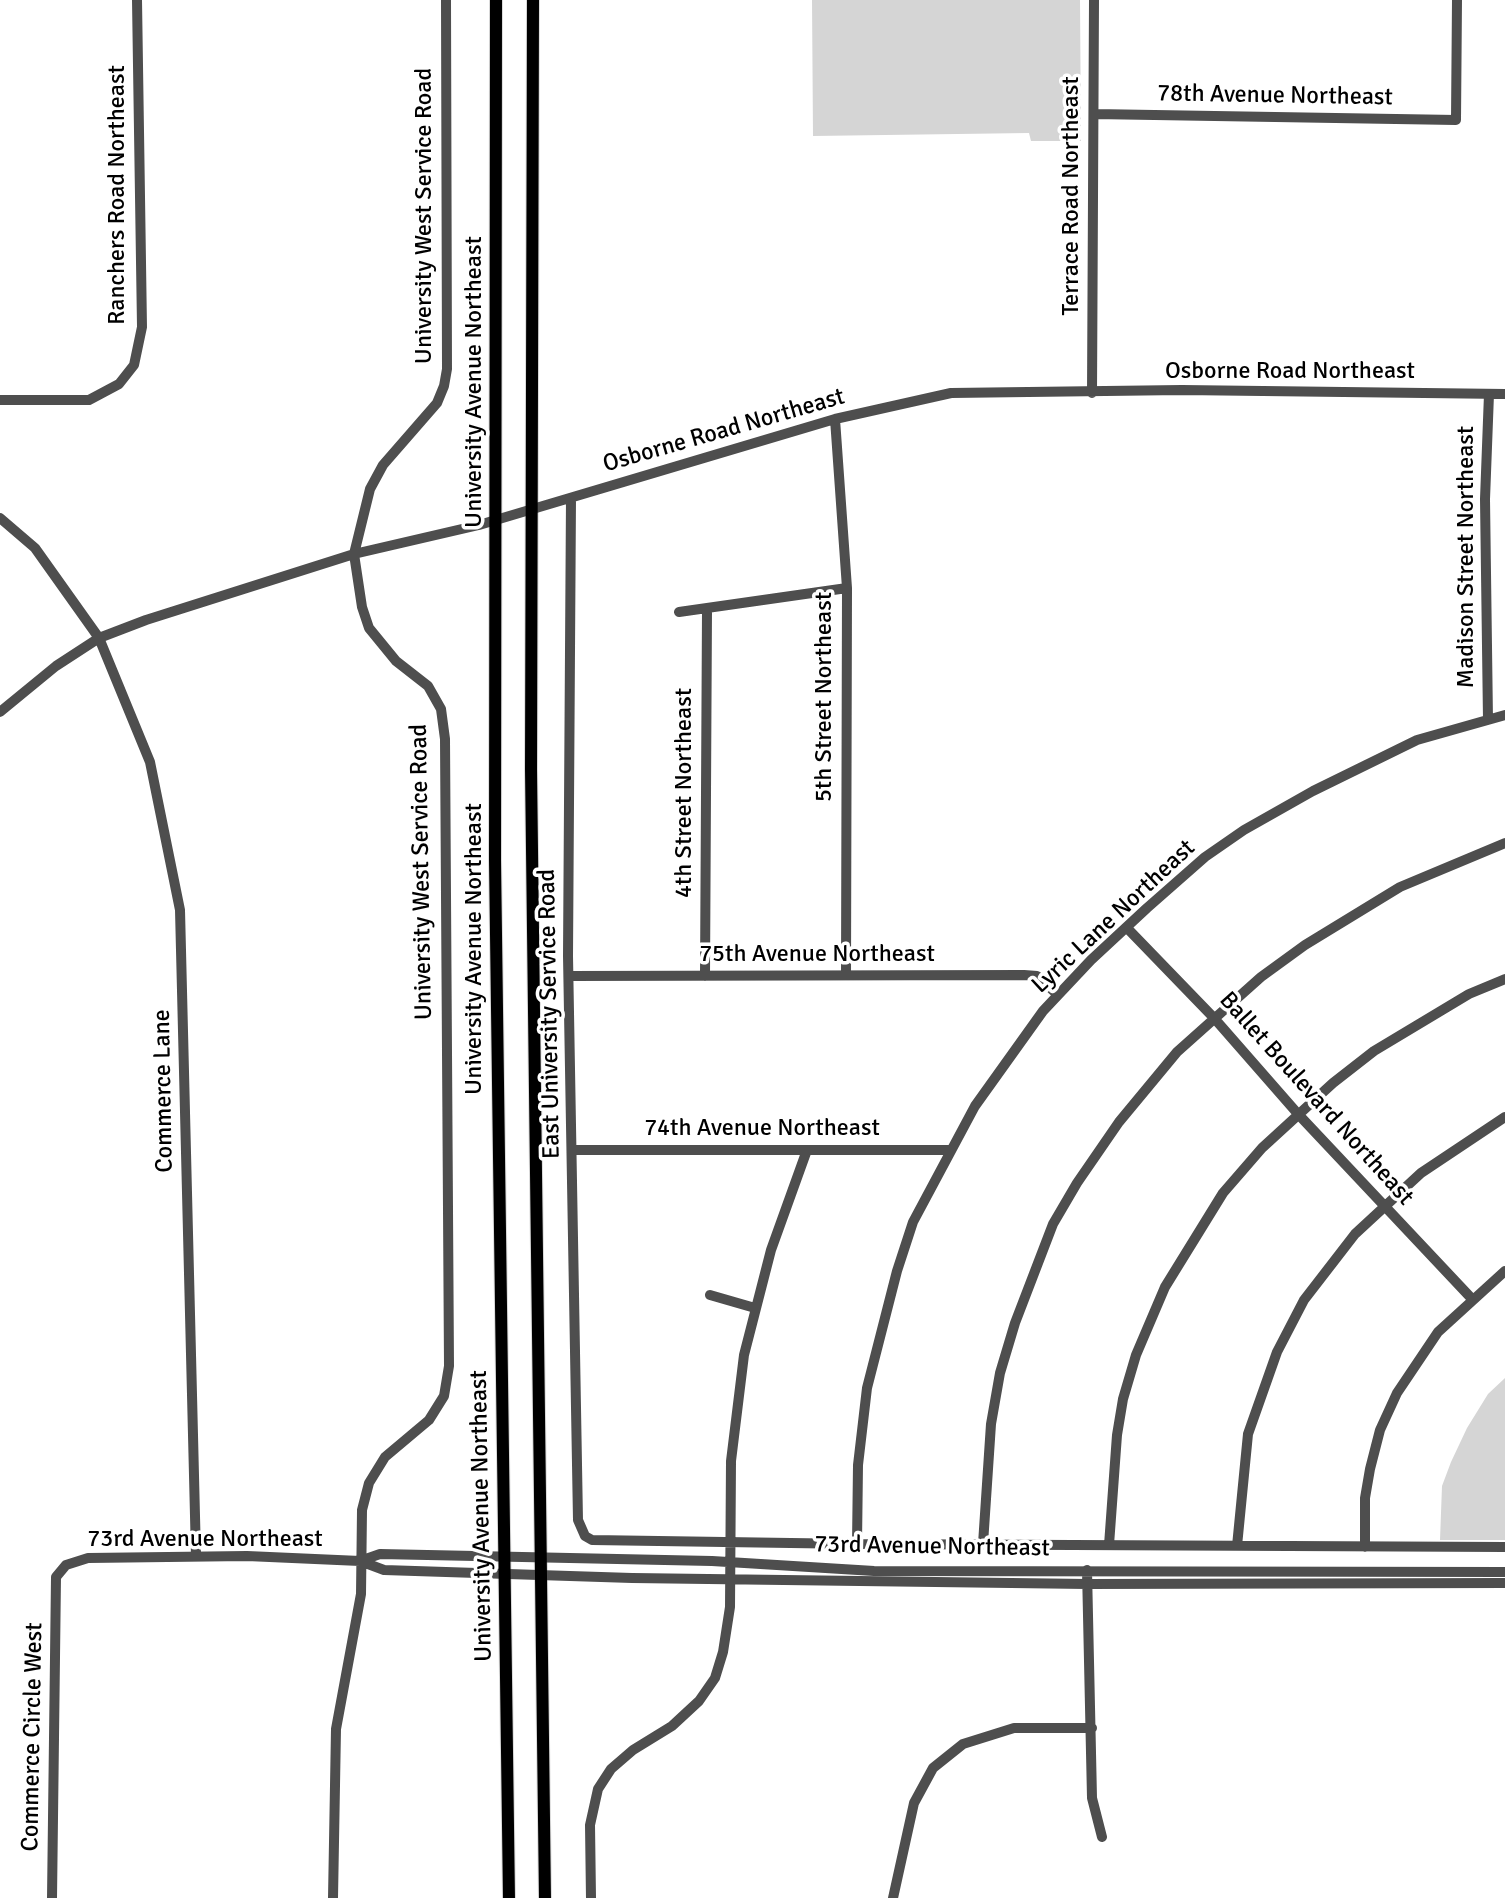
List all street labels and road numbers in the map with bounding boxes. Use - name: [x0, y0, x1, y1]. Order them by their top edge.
- street label: Ranchers Road Northeast: [104, 65, 132, 325]
- street label: University West Service Road: [411, 68, 439, 364]
- street label: Terrace Road Northeast: [1058, 76, 1086, 316]
- street label: 78th Avenue Northeast: [1157, 80, 1393, 112]
- street label: University Avenue Northeast: [461, 236, 489, 528]
- street label: Osborne Road Northeast: [1165, 358, 1415, 386]
- street label: Osborne Road Northeast: [600, 383, 848, 479]
- street label: Madison Street Northeast: [1453, 426, 1481, 688]
- street label: 5th Street Northeast: [811, 592, 839, 802]
- street label: 4th Street Northeast: [671, 688, 699, 898]
- street label: University West Service Road: [405, 724, 439, 1020]
- street label: University Avenue Northeast: [461, 803, 489, 1095]
- street label: Lyric Lane Northeast: [1026, 834, 1202, 1000]
- street label: East University Service Road: [533, 869, 567, 1159]
- street label: 75th Avenue Northeast: [699, 941, 935, 969]
- street label: Ballet Boulevard Northeast: [1213, 986, 1419, 1212]
- street label: Commerce Lane: [148, 1009, 180, 1173]
- street label: 74th Avenue Northeast: [644, 1115, 880, 1143]
- street label: University Avenue Northeast: [465, 1370, 499, 1662]
- street label: 73rd Avenue Northeast: [87, 1526, 323, 1554]
- street label: 73rd Avenue Northeast: [814, 1531, 1050, 1563]
- street label: Commerce Circle West: [17, 1622, 49, 1852]

